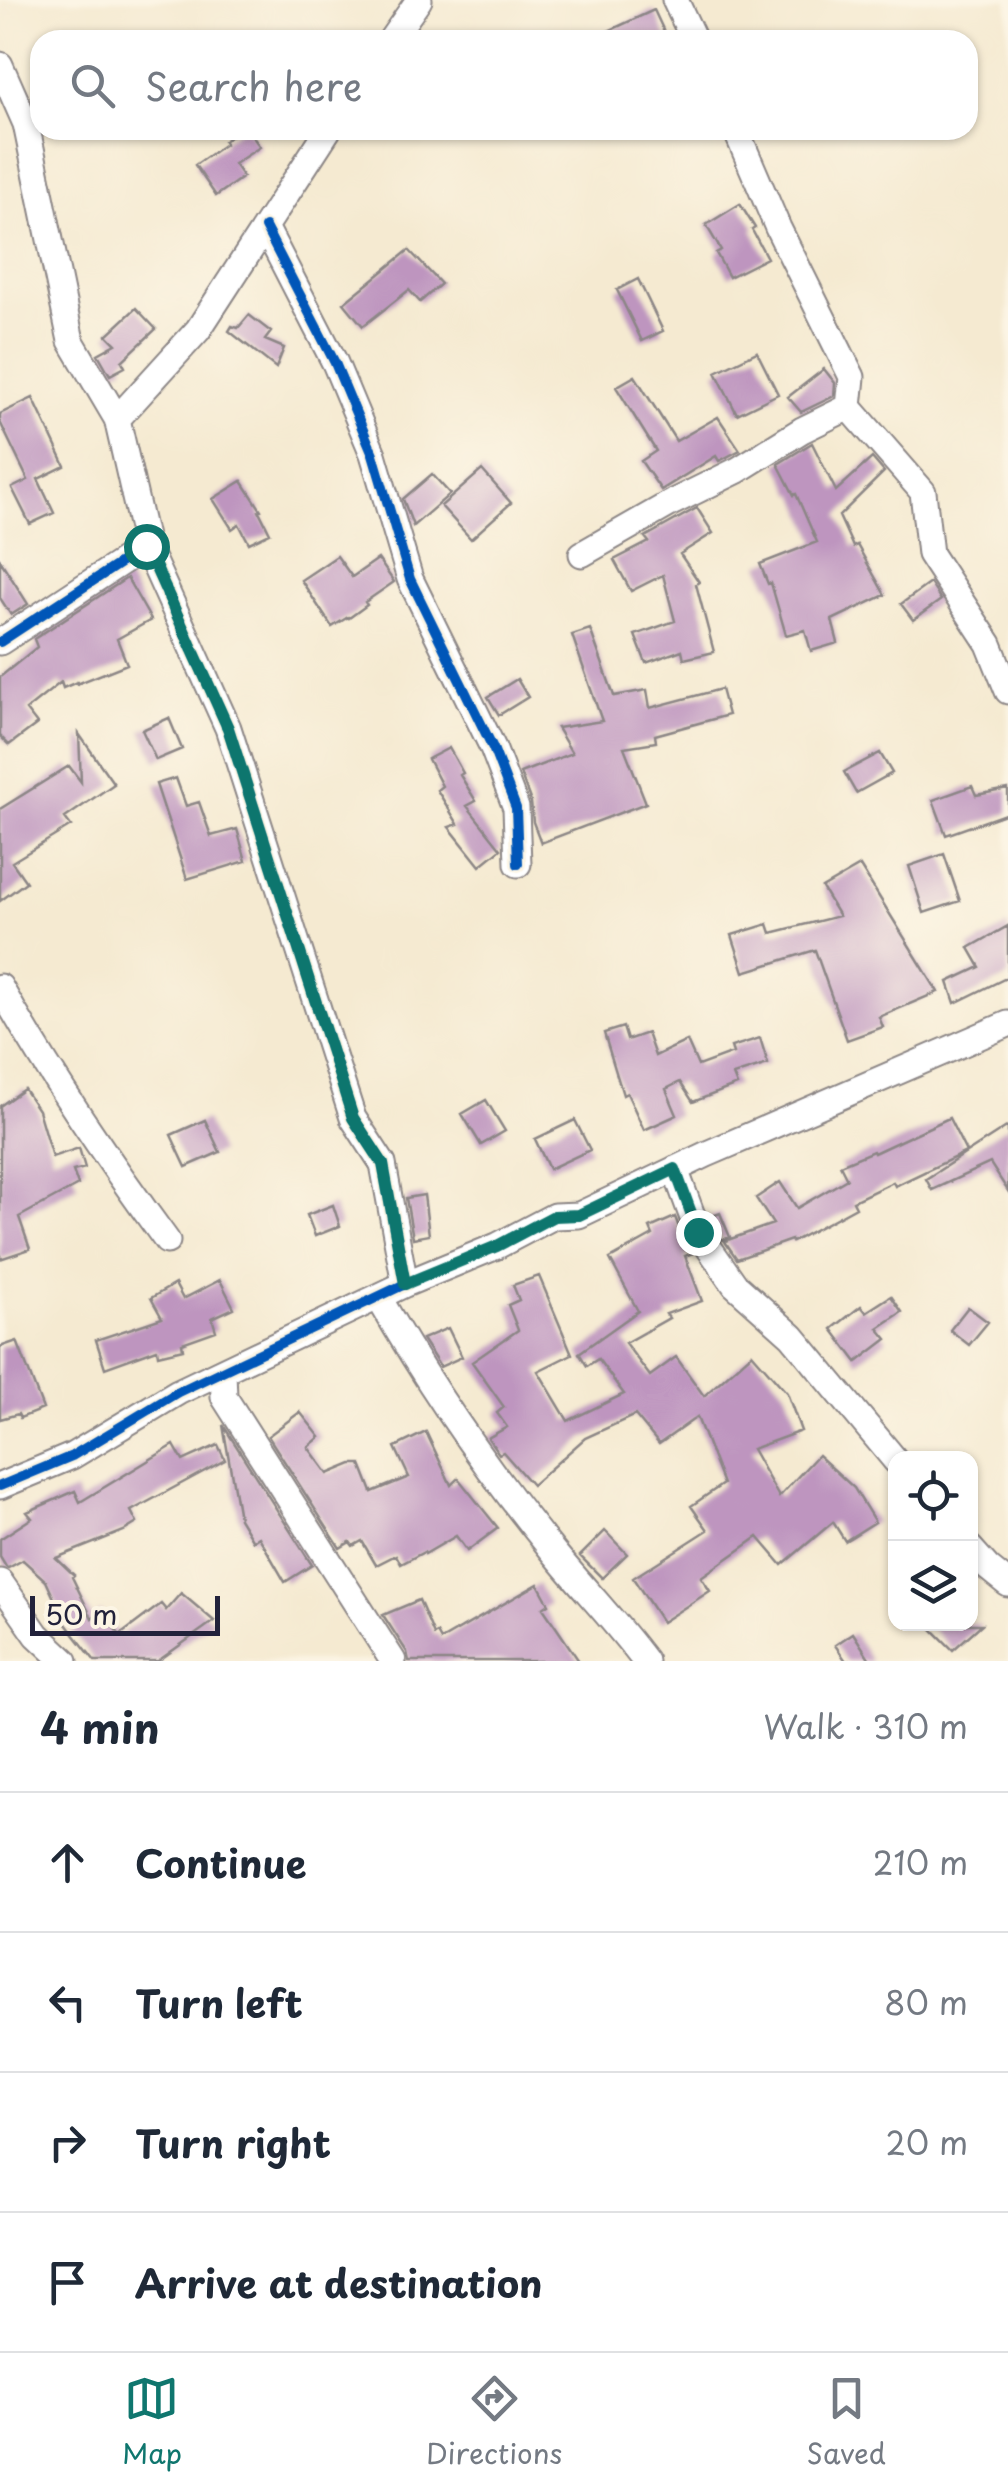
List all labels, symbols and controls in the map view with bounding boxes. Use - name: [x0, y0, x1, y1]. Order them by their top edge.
- search box: [30, 30, 978, 140]
- text: Search here: [145, 57, 362, 114]
- icon: search: [65, 58, 120, 113]
- route start: [124, 524, 170, 570]
- route end: [676, 1210, 722, 1256]
- map controls: [888, 1451, 978, 1631]
- button: locate: [888, 1451, 978, 1541]
- button: layers: [888, 1541, 978, 1631]
- scale bar: [30, 1591, 220, 1636]
- text: 50 m: [45, 1592, 118, 1635]
- text: 4 min: [40, 1695, 160, 1758]
- text: Walk · 310 m: [764, 1702, 968, 1750]
- text: Continue: [135, 1834, 306, 1891]
- icon: ahead: [40, 1835, 95, 1890]
- text: 210 m: [873, 1838, 968, 1886]
- text: Turn left: [135, 1974, 303, 2031]
- icon: left: [40, 1975, 95, 2030]
- text: 80 m: [884, 1978, 968, 2026]
- text: Turn right: [135, 2114, 331, 2171]
- icon: right: [40, 2115, 95, 2170]
- text: 20 m: [886, 2118, 968, 2166]
- text: Arrive at destination: [135, 2254, 543, 2311]
- icon: arrive: [40, 2255, 95, 2310]
- tab: Map: [122, 2371, 182, 2474]
- tab: Directions: [426, 2371, 562, 2474]
- tab: Saved: [806, 2371, 886, 2474]

